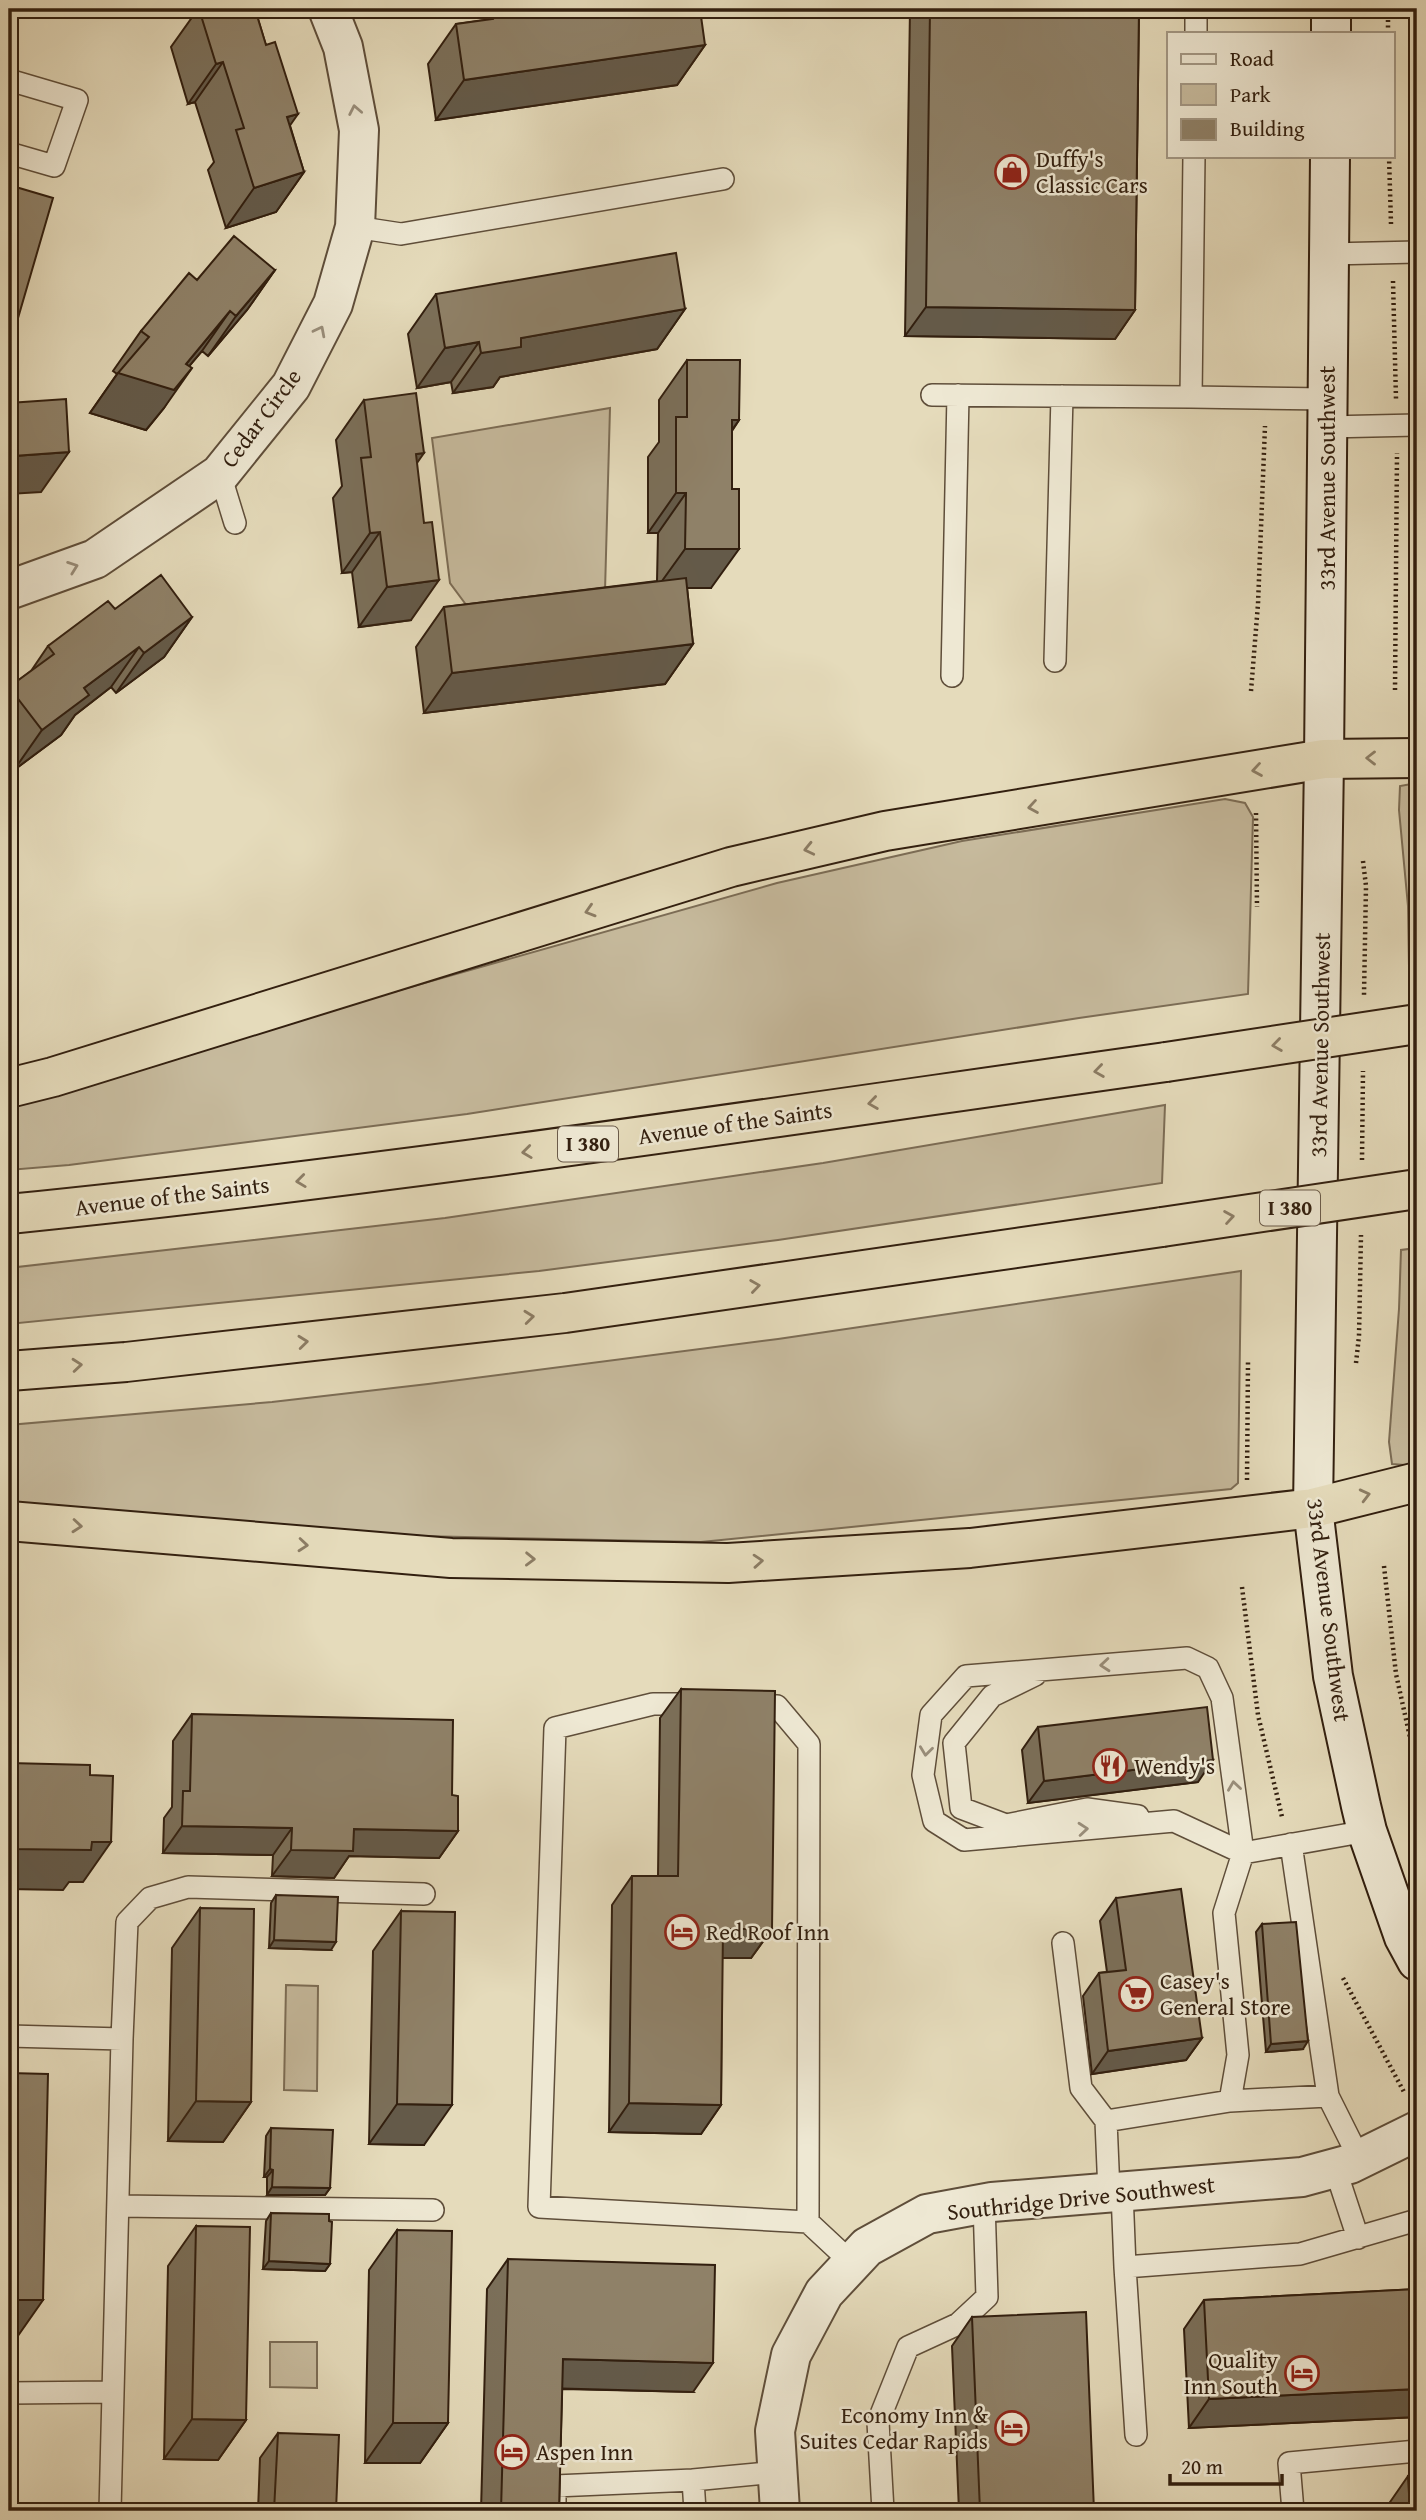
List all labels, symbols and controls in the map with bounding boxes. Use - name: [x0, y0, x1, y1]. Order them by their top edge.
- legend: [1167, 32, 1394, 158]
- text: Road: [1230, 43, 1275, 74]
- text: Park: [1230, 79, 1271, 110]
- one-way arrow: [349, 104, 364, 116]
- text: Building: [1230, 113, 1305, 144]
- place label: Duffy's Classic Cars: [1036, 142, 1148, 201]
- shop icon: Duffy's Classic Cars: [993, 153, 1031, 191]
- one-way arrow: [311, 326, 325, 338]
- street label: Cedar Circle: [212, 361, 309, 474]
- street label: 33rd Avenue Southwest: [1310, 366, 1343, 590]
- one-way arrow: [66, 561, 78, 575]
- one-way arrow: [1365, 751, 1376, 766]
- one-way arrow: [1251, 762, 1263, 777]
- one-way arrow: [1027, 799, 1039, 814]
- one-way arrow: [803, 841, 815, 855]
- one-way arrow: [585, 902, 597, 917]
- street label: 33rd Avenue Southwest: [1301, 932, 1338, 1158]
- one-way arrow: [1271, 1037, 1283, 1052]
- one-way arrow: [1093, 1063, 1104, 1078]
- street label: Avenue of the Saints: [636, 1093, 834, 1152]
- one-way arrow: [867, 1096, 879, 1111]
- road number: I 380: [558, 1126, 618, 1162]
- one-way arrow: [521, 1145, 533, 1160]
- street label: Avenue of the Saints: [73, 1167, 271, 1224]
- one-way arrow: [295, 1173, 307, 1188]
- road number: I 380: [1260, 1190, 1320, 1226]
- one-way arrow: [1223, 1210, 1235, 1225]
- one-way arrow: [749, 1279, 760, 1294]
- one-way arrow: [524, 1310, 535, 1325]
- one-way arrow: [298, 1335, 309, 1350]
- one-way arrow: [72, 1358, 83, 1373]
- one-way arrow: [1359, 1489, 1371, 1503]
- street label: 33rd Avenue Southwest: [1299, 1496, 1360, 1724]
- one-way arrow: [72, 1518, 83, 1533]
- one-way arrow: [298, 1537, 309, 1552]
- one-way arrow: [525, 1552, 536, 1567]
- one-way arrow: [753, 1554, 764, 1569]
- one-way arrow: [1099, 1657, 1110, 1672]
- one-way arrow: [919, 1745, 934, 1756]
- restaurant icon: Wendy's: [1091, 1747, 1129, 1785]
- place label: Wendy's: [1134, 1749, 1215, 1782]
- one-way arrow: [1226, 1780, 1241, 1791]
- one-way arrow: [1078, 1822, 1089, 1837]
- hotel icon: Red Roof Inn: [663, 1913, 701, 1951]
- place label: Red Roof Inn: [706, 1915, 830, 1948]
- place label: Casey's General Store: [1160, 1964, 1291, 2023]
- supermarket icon: Casey's General Store: [1117, 1975, 1155, 2013]
- street label: Southridge Drive Southwest: [945, 2167, 1216, 2228]
- place label: Quality Inn South: [1184, 2343, 1279, 2402]
- hotel icon: Quality Inn South: [1283, 2354, 1321, 2392]
- place label: Economy Inn & Suites Cedar Rapids: [799, 2398, 988, 2457]
- hotel icon: Economy Inn & Suites Cedar Rapids: [993, 2409, 1031, 2447]
- hotel icon: Aspen Inn: [493, 2433, 531, 2471]
- place label: Aspen Inn: [536, 2435, 633, 2468]
- scale bar: [1170, 2443, 1282, 2487]
- text: 20 m: [1181, 2451, 1223, 2482]

